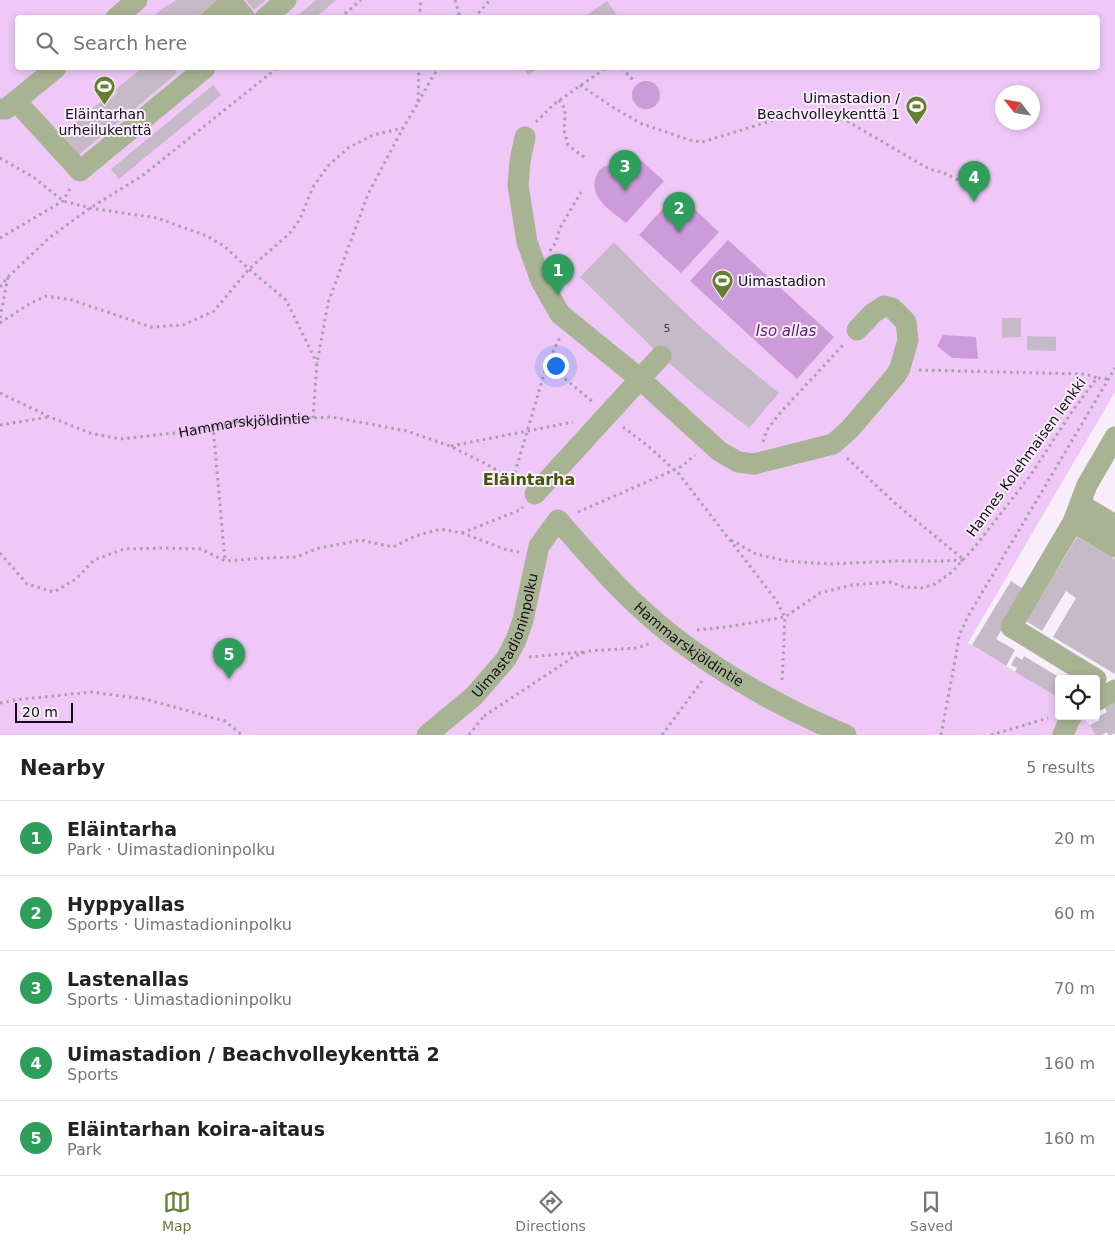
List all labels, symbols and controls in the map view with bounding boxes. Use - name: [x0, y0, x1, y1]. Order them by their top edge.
- search box: [15, 15, 1100, 70]
- icon: search: [33, 29, 61, 57]
- text: Search here: [73, 32, 187, 54]
- sports icon: Eläintarhan urheilukenttä: [93, 74, 117, 105]
- north arrow: [995, 85, 1040, 130]
- place label: Uimastadion / Beachvolleykenttä 1: [757, 90, 900, 122]
- sports icon: Uimastadion / Beachvolleykenttä 1: [904, 94, 928, 125]
- place label: Eläintarhan urheilukenttä: [58, 106, 152, 138]
- pin: 3: [609, 150, 641, 191]
- pin: 4: [958, 161, 990, 202]
- pin: 2: [663, 192, 695, 233]
- pin: 1: [542, 254, 574, 295]
- sports icon: Uimastadion: [710, 269, 734, 300]
- place label: Uimastadion: [738, 273, 826, 289]
- house number: 5: [664, 322, 671, 335]
- water label: Iso allas: [756, 322, 817, 340]
- your location: [543, 353, 569, 379]
- street label: Hannes Kolehmaisen lenkki: [963, 374, 1089, 540]
- street label: Hammarskjöldintie: [177, 410, 310, 441]
- district label: Eläintarha: [483, 470, 575, 489]
- street label: Uimastadioninpolku: [468, 572, 541, 701]
- street label: Hammarskjöldintie: [631, 599, 747, 690]
- pin: 5: [213, 638, 245, 679]
- map controls: [1055, 675, 1100, 720]
- button: locate: [1055, 675, 1100, 720]
- scale bar: [15, 700, 72, 723]
- text: 20 m: [22, 704, 58, 720]
- text: Nearby: [20, 756, 105, 780]
- text: 5 results: [1026, 758, 1095, 777]
- text: Eläintarha: [67, 818, 177, 840]
- text: 1: [30, 829, 42, 848]
- text: 20 m: [1054, 829, 1095, 848]
- text: Park · Uimastadioninpolku: [67, 840, 275, 859]
- text: Hyppyallas: [67, 893, 185, 915]
- text: 2: [30, 904, 42, 923]
- text: 60 m: [1054, 904, 1095, 923]
- text: Sports · Uimastadioninpolku: [67, 915, 292, 934]
- text: Lastenallas: [67, 968, 189, 990]
- text: 3: [30, 979, 42, 998]
- text: 70 m: [1054, 979, 1095, 998]
- text: Sports · Uimastadioninpolku: [67, 990, 292, 1009]
- text: Uimastadion / Beachvolleykenttä 2: [67, 1043, 440, 1065]
- text: 4: [30, 1054, 42, 1073]
- text: 160 m: [1044, 1054, 1095, 1073]
- text: Sports: [67, 1065, 118, 1084]
- text: Eläintarhan koira-aitaus: [67, 1118, 325, 1140]
- text: 5: [30, 1129, 42, 1148]
- text: 160 m: [1044, 1129, 1095, 1148]
- text: Park: [67, 1140, 102, 1159]
- tab: Map: [162, 1188, 191, 1234]
- tab: Directions: [515, 1188, 586, 1234]
- tab: Saved: [910, 1188, 953, 1234]

